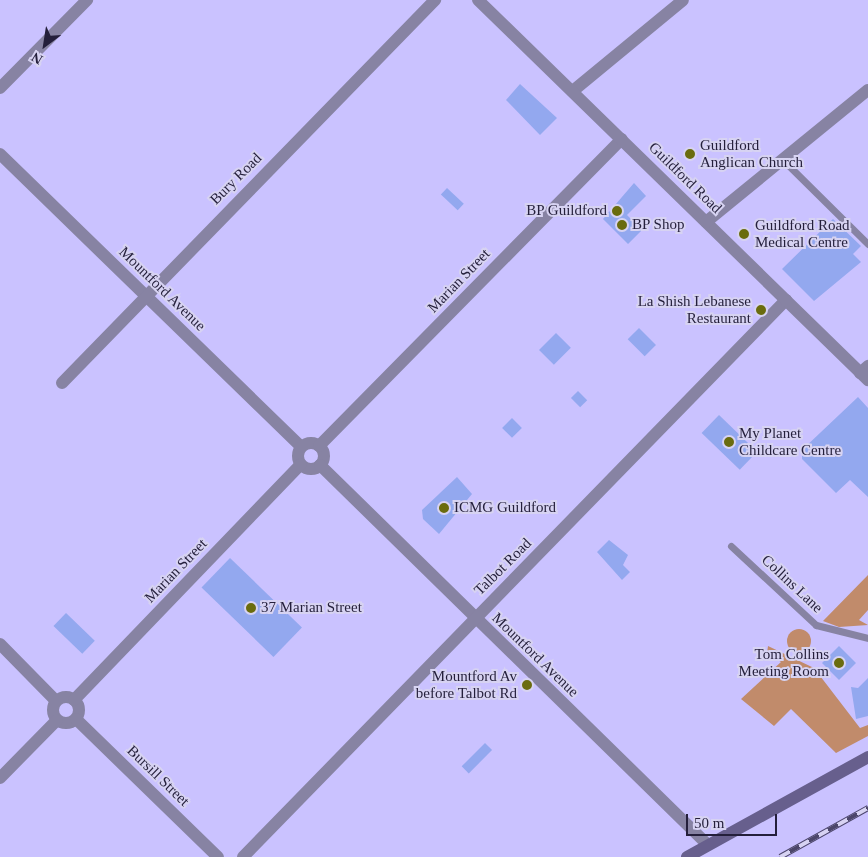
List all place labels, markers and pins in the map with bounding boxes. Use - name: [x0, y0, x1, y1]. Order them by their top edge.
- place label: Guildford Anglican Church: [700, 136, 803, 171]
- marker: Guildford Anglican Church: [684, 148, 696, 160]
- place label: BP Guildford: [526, 202, 607, 220]
- marker: BP Guildford: [611, 205, 623, 217]
- place label: BP Shop: [632, 216, 685, 234]
- place label: Guildford Road Medical Centre: [755, 216, 850, 251]
- marker: BP Shop: [616, 219, 628, 231]
- marker: Guildford Road Medical Centre: [737, 227, 751, 241]
- place label: La Shish Lebanese Restaurant: [638, 292, 751, 327]
- marker: La Shish Lebanese Restaurant: [755, 304, 767, 316]
- place label: My Planet Childcare Centre: [739, 424, 841, 459]
- marker: My Planet Childcare Centre: [723, 436, 735, 448]
- place label: ICMG Guildford: [454, 499, 556, 517]
- marker: ICMG Guildford: [438, 502, 450, 514]
- place label: 37 Marian Street: [261, 599, 362, 617]
- marker: 37 Marian Street: [245, 602, 257, 614]
- place label: Tom Collins Meeting Room: [739, 645, 829, 680]
- marker: Tom Collins Meeting Room: [833, 657, 845, 669]
- place label: Mountford Av before Talbot Rd: [416, 667, 517, 702]
- marker: Mountford Av before Talbot Rd: [521, 679, 533, 691]

